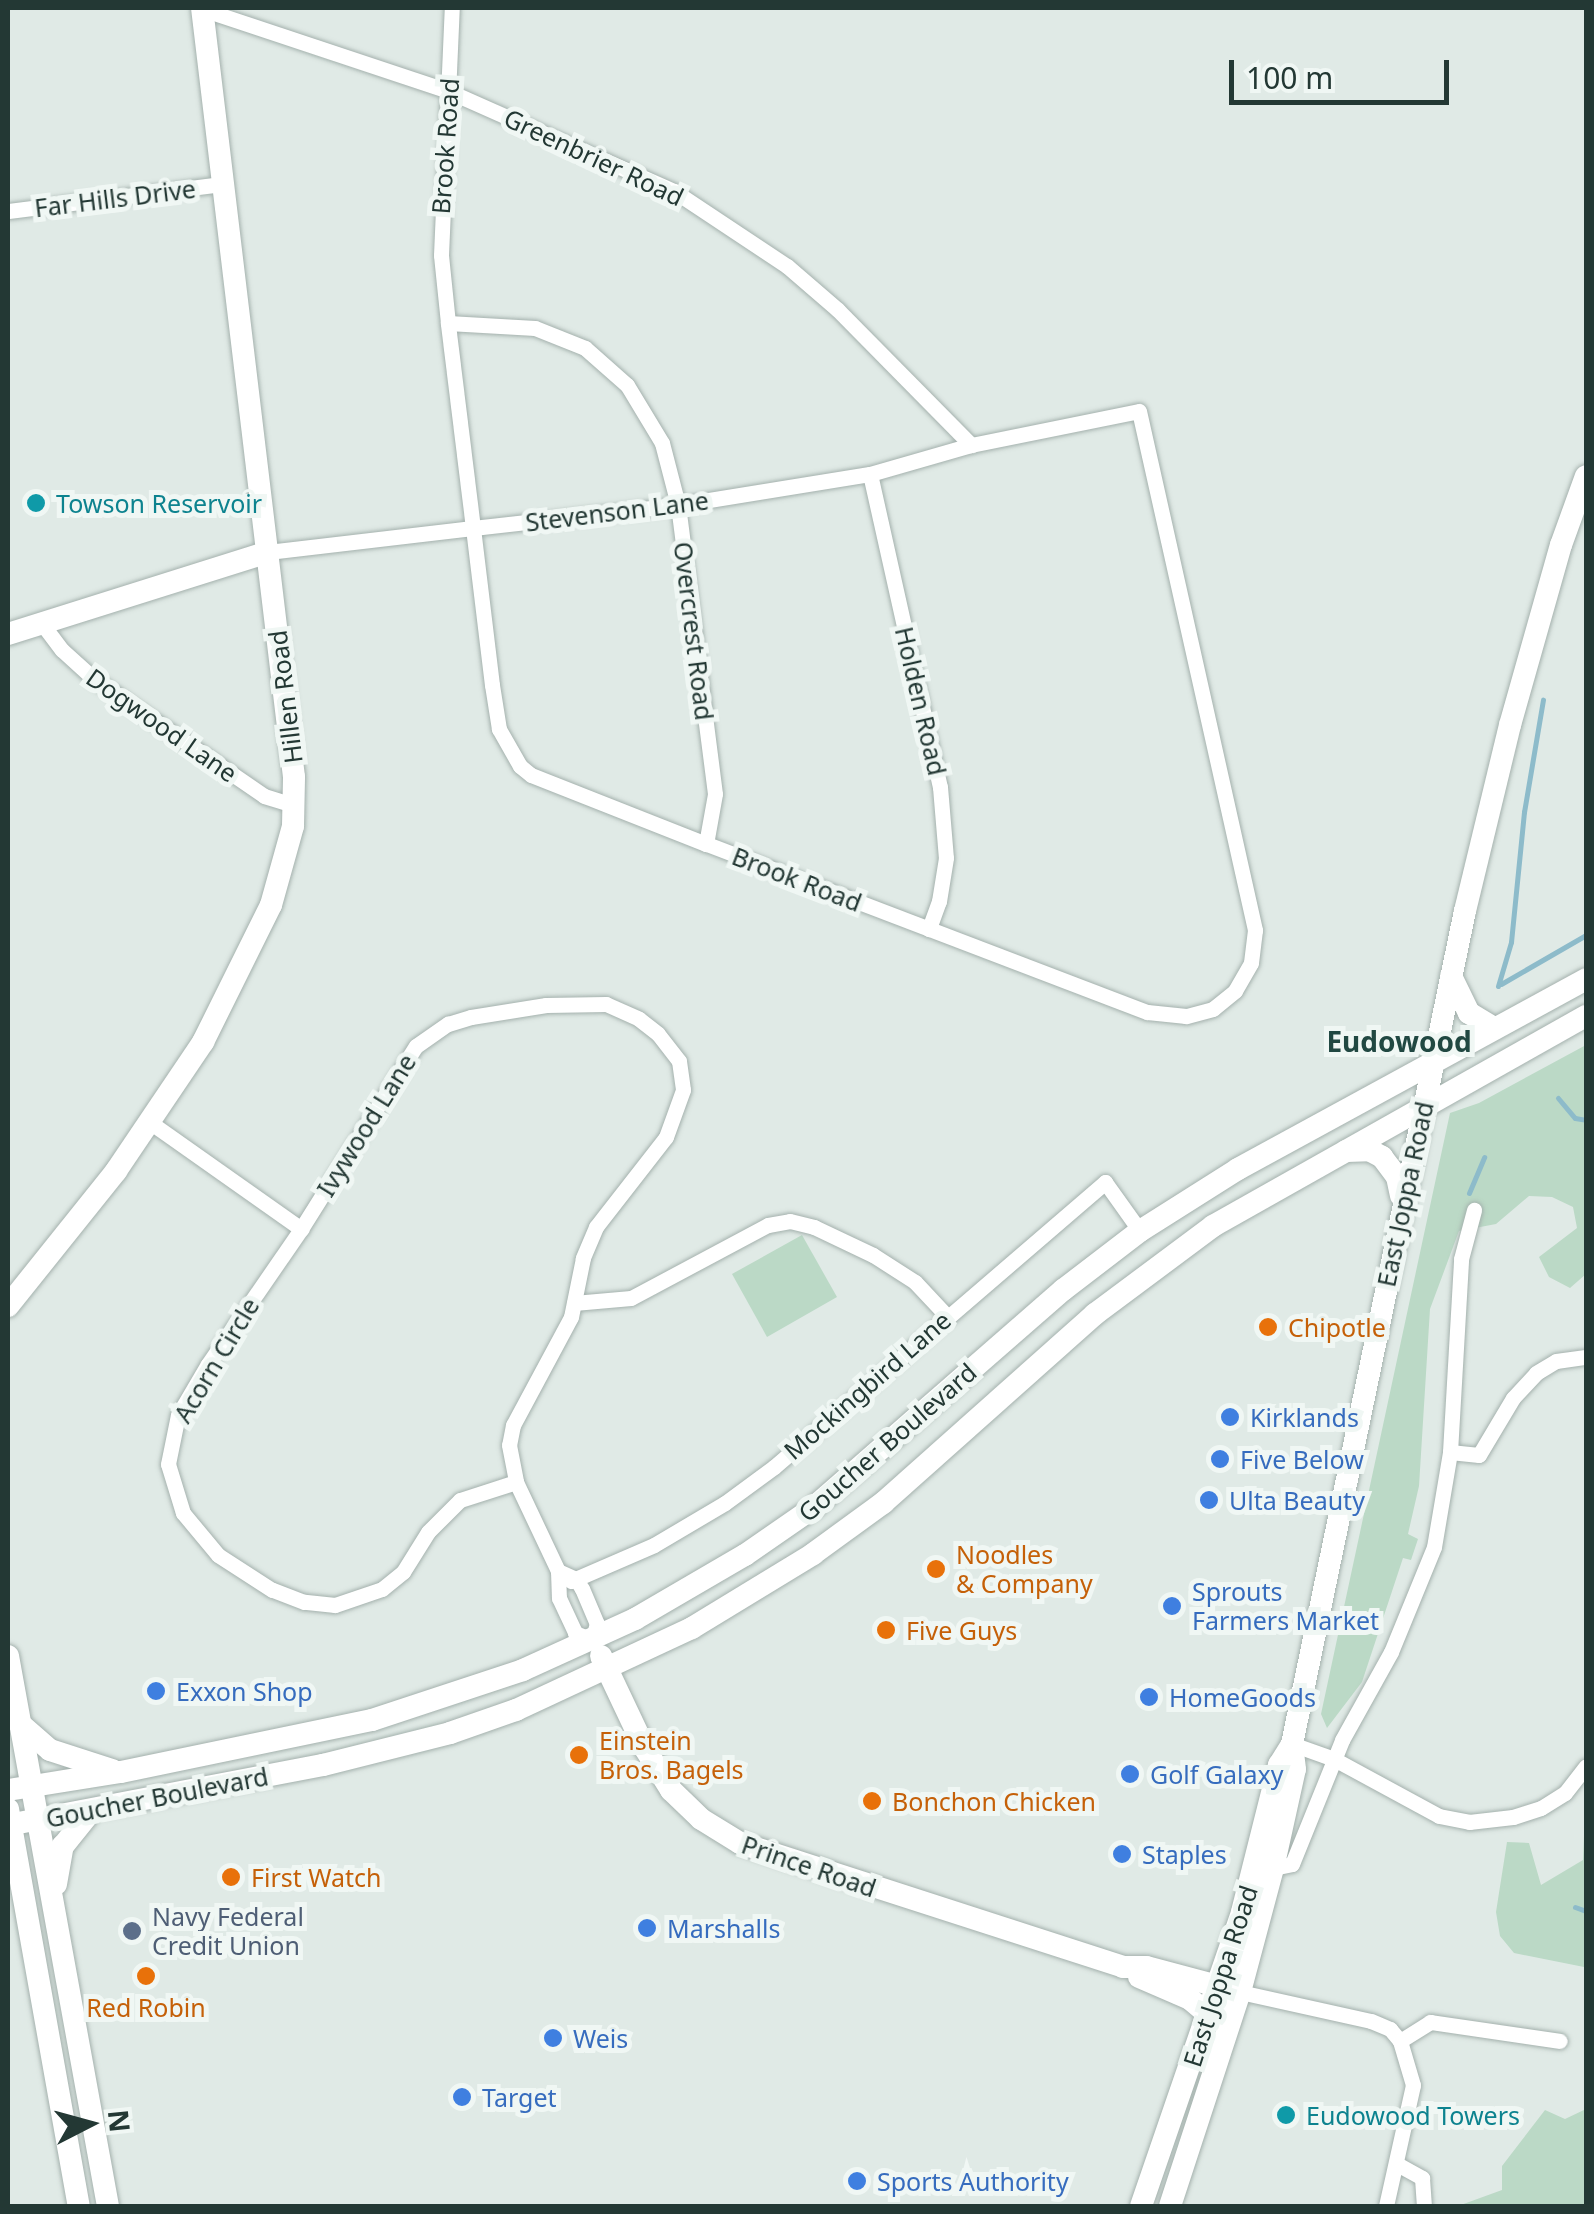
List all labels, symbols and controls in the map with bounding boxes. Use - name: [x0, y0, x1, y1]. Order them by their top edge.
- scale bar: [1234, 40, 1454, 102]
- text: 100 m: [1246, 57, 1333, 98]
- street label: Brook Road: [425, 77, 465, 215]
- street label: Greenbrier Road: [499, 102, 689, 212]
- street label: Far Hills Drive: [33, 173, 197, 223]
- street label: Stevenson Lane: [524, 485, 710, 537]
- place label: Towson Reservoir: [56, 488, 262, 518]
- marker: Towson Reservoir: [25, 492, 47, 514]
- street label: Overcrest Road: [668, 540, 720, 722]
- street label: Holden Road: [889, 624, 953, 778]
- street label: Hillen Road: [262, 629, 308, 765]
- street label: Dogwood Lane: [81, 662, 243, 788]
- street label: Brook Road: [728, 841, 866, 917]
- district label: Eudowood: [1326, 1024, 1472, 1058]
- street label: Ivywood Lane: [310, 1048, 422, 1202]
- street label: East Joppa Road: [1371, 1099, 1439, 1289]
- street label: Acorn Circle: [167, 1292, 265, 1428]
- street label: Mockingbird Lane: [778, 1305, 956, 1465]
- place label: Chipotle: [1288, 1312, 1386, 1342]
- marker: Chipotle: [1257, 1316, 1279, 1338]
- street label: Goucher Boulevard: [792, 1357, 982, 1527]
- place label: Kirklands: [1250, 1402, 1359, 1432]
- marker: Kirklands: [1219, 1406, 1241, 1428]
- place label: Five Below: [1240, 1444, 1364, 1474]
- marker: Five Below: [1209, 1448, 1231, 1470]
- place label: Ulta Beauty: [1229, 1485, 1365, 1515]
- marker: Ulta Beauty: [1198, 1489, 1220, 1511]
- place label: Noodles & Company: [956, 1540, 1093, 1599]
- marker: Noodles & Company: [925, 1558, 947, 1580]
- place label: Sprouts Farmers Market: [1192, 1577, 1379, 1636]
- marker: Sprouts Farmers Market: [1161, 1595, 1183, 1617]
- place label: Five Guys: [906, 1615, 1017, 1645]
- marker: Five Guys: [875, 1619, 897, 1641]
- place label: Exxon Shop: [176, 1676, 313, 1706]
- marker: Exxon Shop: [145, 1680, 167, 1702]
- place label: HomeGoods: [1169, 1682, 1316, 1712]
- marker: HomeGoods: [1138, 1686, 1160, 1708]
- place label: Einstein Bros. Bagels: [599, 1726, 744, 1785]
- marker: Einstein Bros. Bagels: [568, 1744, 590, 1766]
- place label: Golf Galaxy: [1150, 1759, 1284, 1789]
- street label: Goucher Boulevard: [43, 1761, 271, 1833]
- marker: Golf Galaxy: [1119, 1763, 1141, 1785]
- place label: Bonchon Chicken: [892, 1786, 1096, 1816]
- marker: Bonchon Chicken: [861, 1790, 883, 1812]
- street label: Prince Road: [738, 1829, 880, 1903]
- place label: Staples: [1142, 1839, 1227, 1869]
- marker: Staples: [1111, 1843, 1133, 1865]
- place label: First Watch: [251, 1862, 381, 1892]
- marker: First Watch: [220, 1866, 242, 1888]
- street label: East Joppa Road: [1177, 1882, 1263, 2070]
- place label: Navy Federal Credit Union: [152, 1902, 304, 1961]
- place label: Marshalls: [667, 1913, 780, 1943]
- marker: Marshalls: [636, 1917, 658, 1939]
- marker: Navy Federal Credit Union: [121, 1920, 143, 1942]
- marker: Red Robin: [135, 1965, 157, 1987]
- place label: Red Robin: [86, 1992, 206, 2022]
- place label: Weis: [573, 2023, 628, 2053]
- marker: Weis: [542, 2027, 564, 2049]
- north arrow: [40, 2074, 140, 2174]
- place label: Target: [482, 2082, 556, 2112]
- marker: Target: [451, 2086, 473, 2108]
- place label: Eudowood Towers: [1306, 2100, 1520, 2130]
- marker: Eudowood Towers: [1275, 2104, 1297, 2126]
- text: N: [100, 2108, 140, 2134]
- place label: Sports Authority: [877, 2166, 1069, 2196]
- marker: Sports Authority: [846, 2170, 868, 2192]

